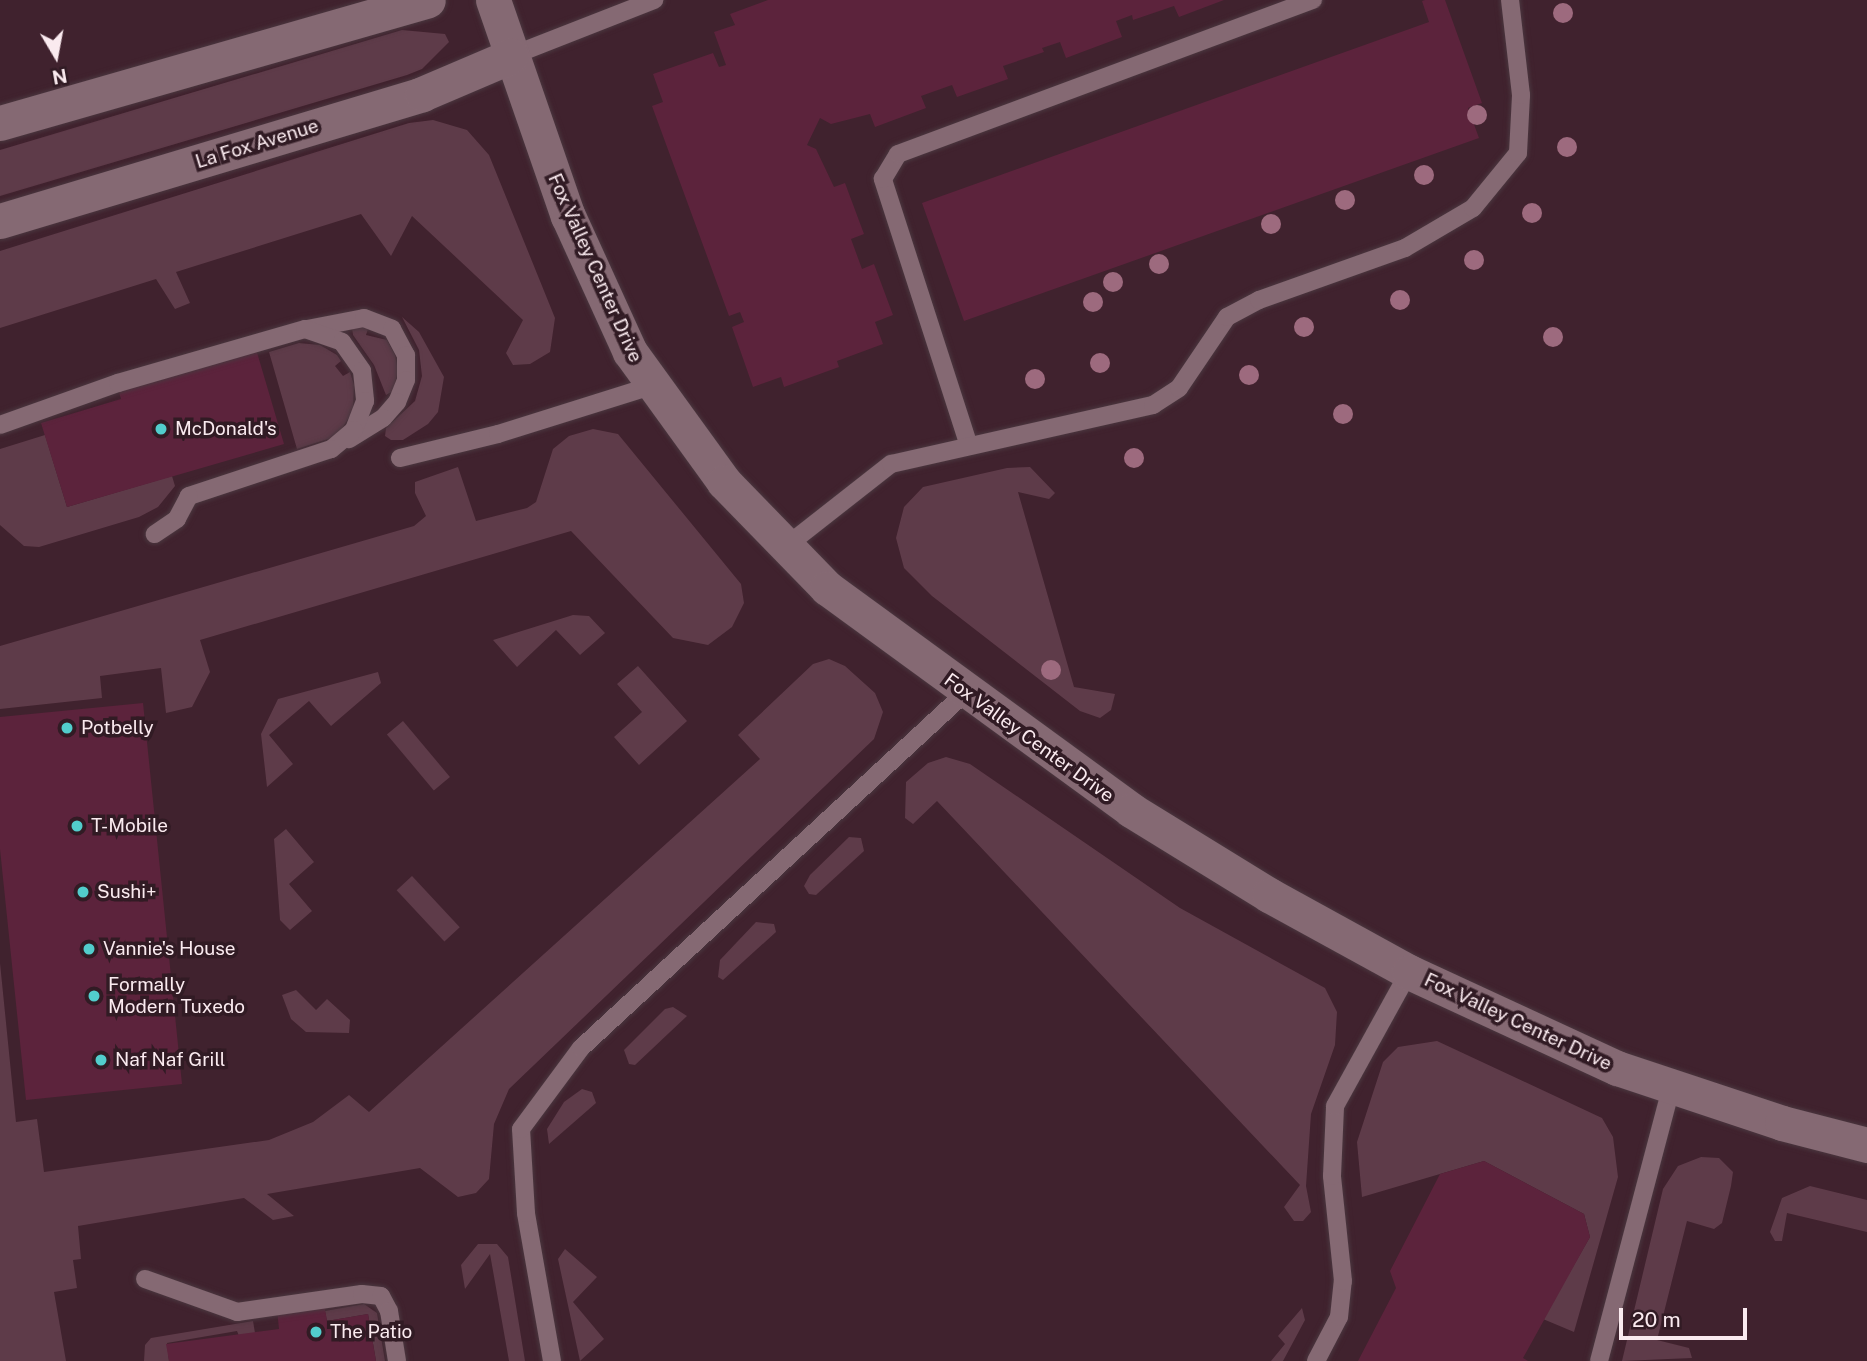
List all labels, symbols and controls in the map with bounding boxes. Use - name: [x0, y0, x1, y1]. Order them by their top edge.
- north arrow: [21, 21, 91, 91]
- text: N: [50, 65, 69, 89]
- street label: La Fox Avenue: [193, 114, 321, 174]
- street label: Fox Valley Center Drive: [543, 170, 647, 366]
- place label: McDonald's: [175, 418, 277, 440]
- marker: McDonald's: [153, 421, 169, 437]
- street label: Fox Valley Center Drive: [939, 669, 1119, 807]
- place label: Potbelly: [81, 717, 154, 739]
- marker: Potbelly: [59, 720, 75, 736]
- place label: T-Mobile: [91, 815, 168, 837]
- marker: T-Mobile: [69, 818, 85, 834]
- place label: Sushi+: [97, 881, 157, 903]
- marker: Sushi+: [75, 884, 91, 900]
- place label: Vannie's House: [103, 938, 236, 960]
- marker: Vannie's House: [81, 941, 97, 957]
- street label: Fox Valley Center Drive: [1420, 968, 1616, 1076]
- place label: Formally Modern Tuxedo: [108, 974, 245, 1018]
- marker: Formally Modern Tuxedo: [86, 988, 102, 1004]
- place label: Naf Naf Grill: [115, 1049, 226, 1071]
- marker: Naf Naf Grill: [93, 1052, 109, 1068]
- scale bar: [1622, 1294, 1750, 1338]
- text: 20 m: [1632, 1307, 1681, 1332]
- place label: The Patio: [330, 1321, 412, 1343]
- marker: The Patio: [308, 1324, 324, 1340]

